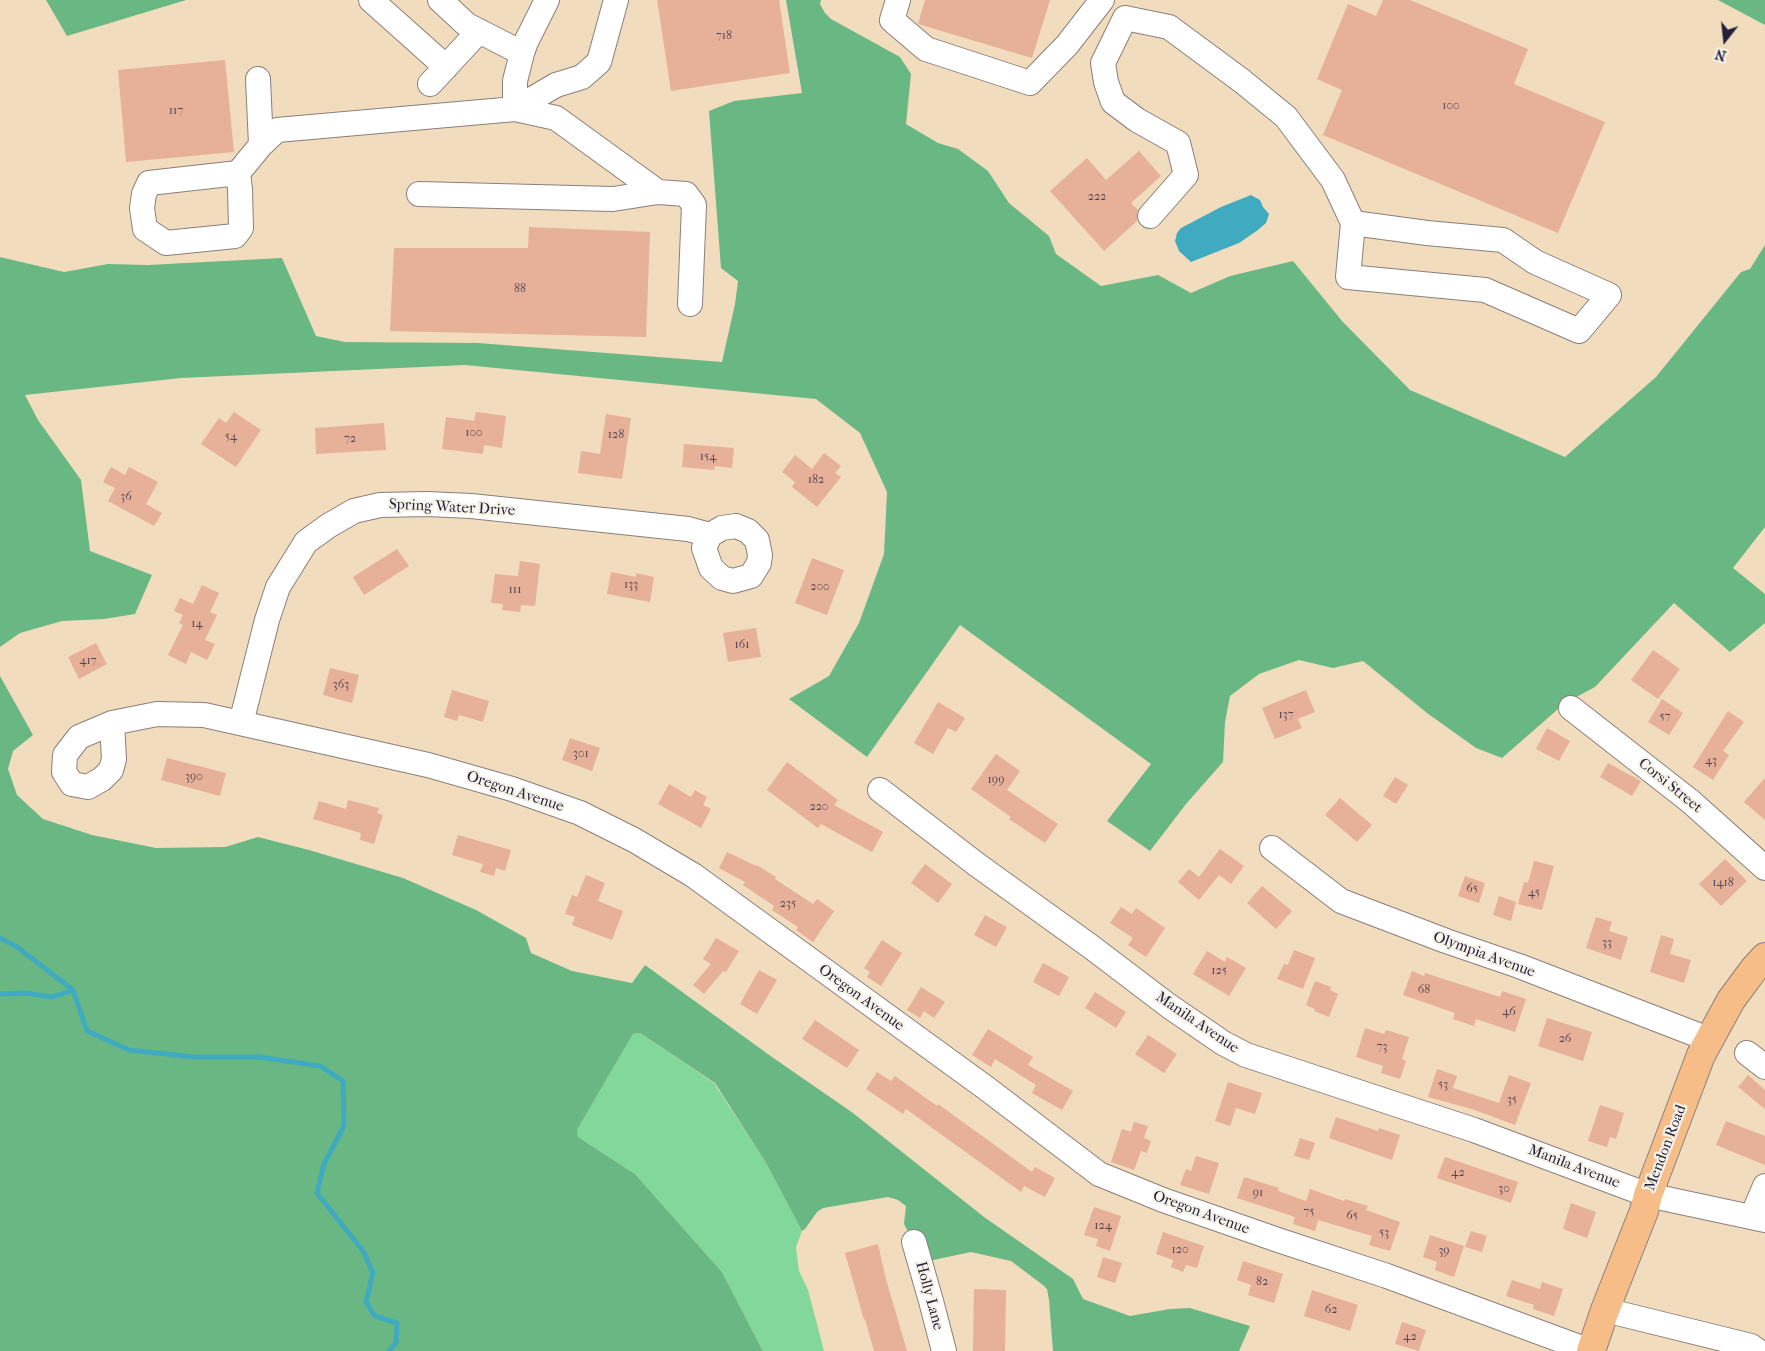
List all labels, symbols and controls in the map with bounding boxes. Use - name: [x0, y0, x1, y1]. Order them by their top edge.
- north arrow: [1700, 15, 1750, 65]
- house number: 718: [716, 29, 732, 43]
- text: N: [1713, 45, 1728, 65]
- house number: 100: [1442, 99, 1460, 113]
- house number: 117: [169, 104, 183, 118]
- house number: 222: [1088, 190, 1106, 204]
- house number: 88: [514, 282, 526, 296]
- house number: 100: [465, 426, 483, 440]
- house number: 128: [608, 428, 624, 442]
- house number: 54: [225, 430, 237, 444]
- house number: 72: [344, 432, 356, 446]
- house number: 154: [700, 450, 716, 464]
- house number: 182: [808, 473, 824, 487]
- house number: 36: [120, 490, 132, 504]
- street label: Spring Water Drive: [389, 496, 515, 520]
- house number: 133: [624, 578, 638, 592]
- house number: 200: [810, 580, 830, 594]
- house number: 111: [509, 583, 521, 597]
- house number: 14: [191, 617, 203, 631]
- house number: 161: [735, 638, 749, 652]
- house number: 417: [79, 654, 97, 668]
- house number: 363: [333, 678, 349, 692]
- house number: 137: [1279, 708, 1293, 722]
- house number: 57: [1660, 710, 1670, 724]
- house number: 301: [573, 747, 589, 761]
- house number: 43: [1705, 754, 1717, 768]
- street label: Corsi Street: [1635, 755, 1705, 817]
- street label: Oregon Avenue: [464, 768, 566, 816]
- house number: 390: [185, 770, 203, 784]
- house number: 199: [988, 773, 1004, 787]
- house number: 220: [810, 800, 828, 814]
- house number: 1418: [1712, 876, 1734, 890]
- house number: 65: [1466, 882, 1478, 896]
- house number: 45: [1528, 886, 1540, 900]
- house number: 235: [780, 897, 796, 911]
- street label: Olympia Avenue: [1431, 928, 1537, 982]
- house number: 33: [1602, 936, 1612, 950]
- street label: Oregon Avenue: [815, 961, 907, 1035]
- house number: 125: [1211, 964, 1227, 978]
- house number: 68: [1418, 983, 1430, 997]
- street label: Manila Avenue: [1152, 989, 1242, 1057]
- house number: 46: [1502, 1005, 1516, 1019]
- house number: 26: [1559, 1032, 1571, 1046]
- house number: 73: [1377, 1040, 1387, 1054]
- house number: 53: [1438, 1078, 1448, 1092]
- house number: 35: [1507, 1093, 1517, 1107]
- street label: Mendon Road: [1641, 1102, 1691, 1194]
- street label: Manila Avenue: [1526, 1141, 1622, 1193]
- house number: 42: [1451, 1166, 1465, 1180]
- house number: 30: [1498, 1182, 1510, 1196]
- house number: 91: [1253, 1186, 1263, 1200]
- street label: Oregon Avenue: [1150, 1187, 1252, 1239]
- house number: 75: [1304, 1205, 1314, 1219]
- house number: 65: [1346, 1209, 1358, 1223]
- house number: 124: [1094, 1219, 1112, 1233]
- house number: 53: [1379, 1226, 1389, 1240]
- house number: 120: [1171, 1243, 1189, 1257]
- house number: 39: [1438, 1244, 1450, 1258]
- street label: Holly Lane: [911, 1260, 947, 1332]
- house number: 82: [1256, 1275, 1268, 1289]
- house number: 62: [1325, 1303, 1337, 1317]
- house number: 42: [1403, 1330, 1417, 1344]

